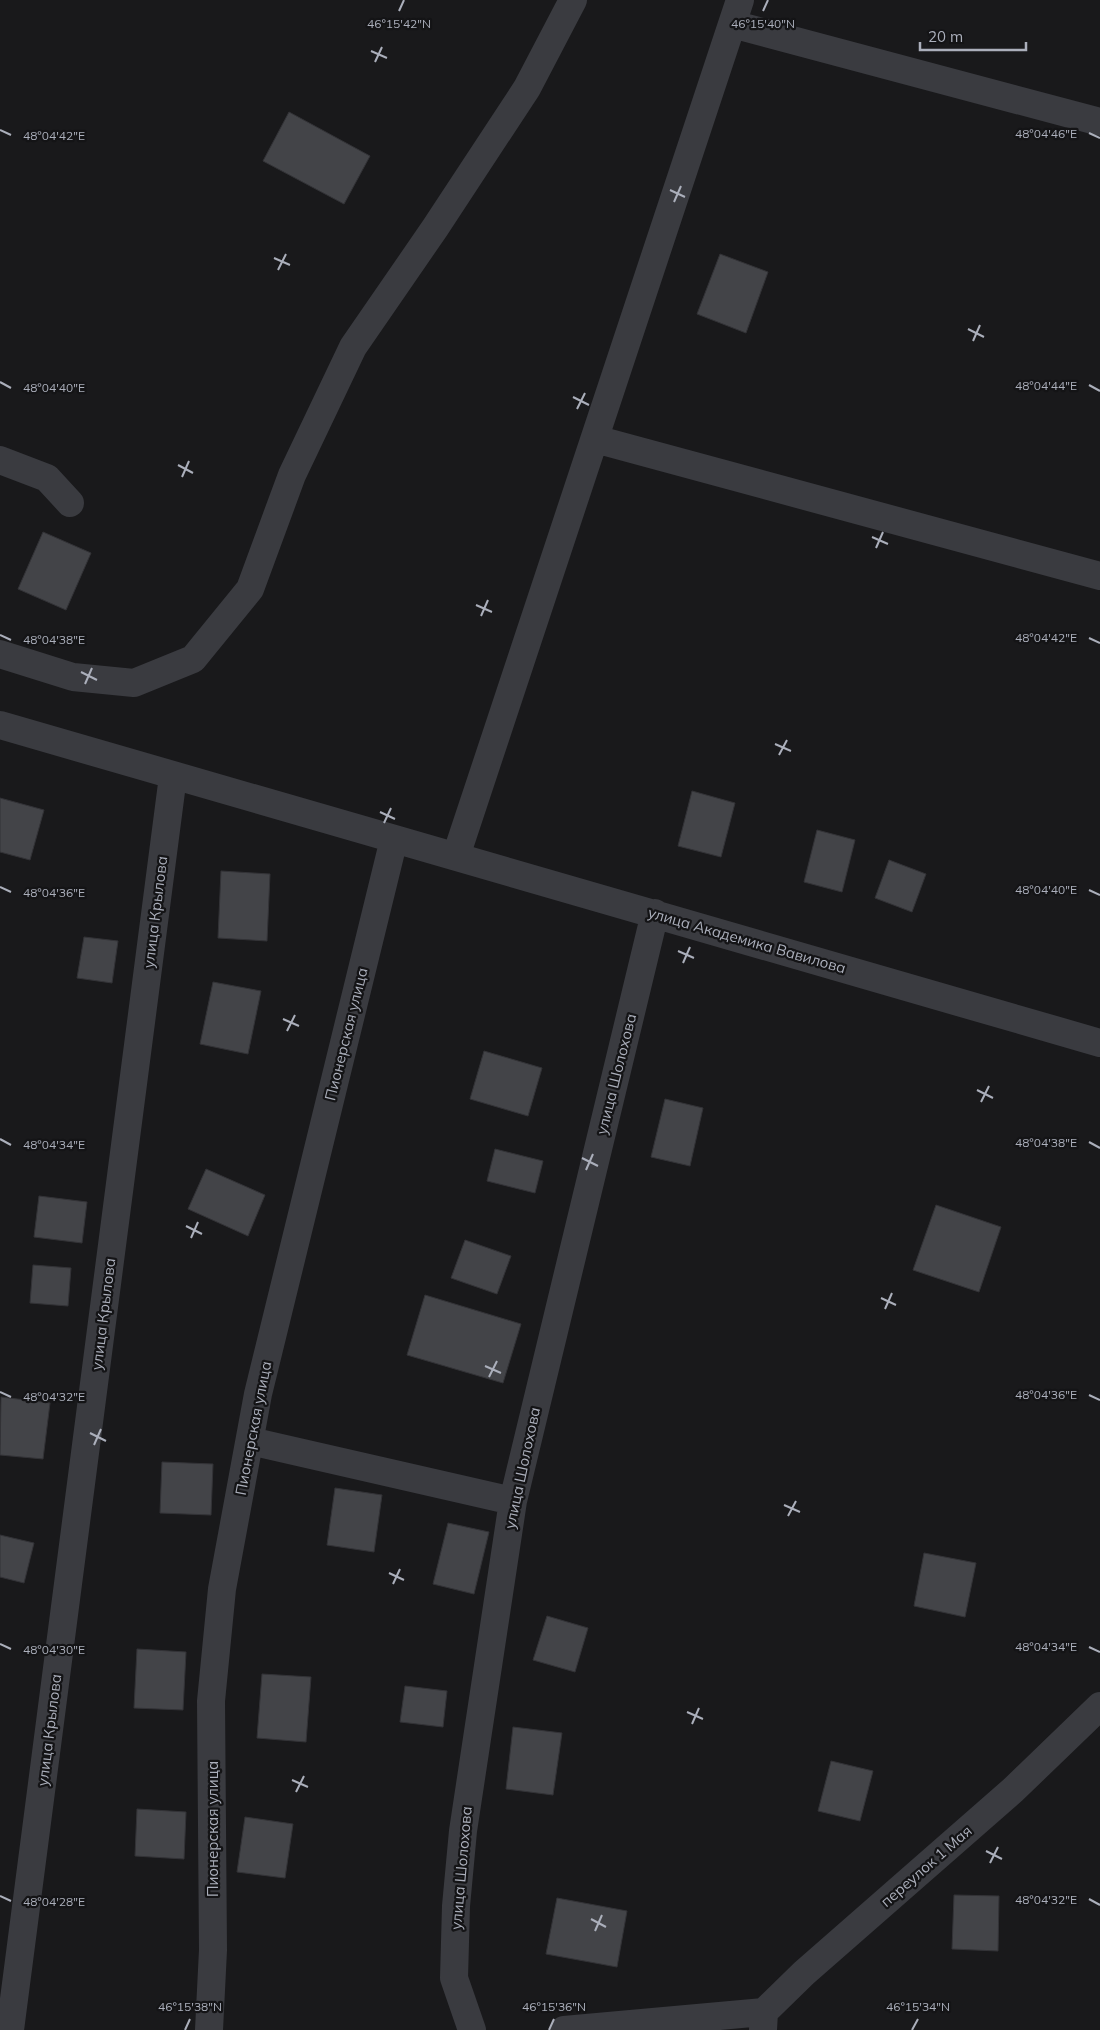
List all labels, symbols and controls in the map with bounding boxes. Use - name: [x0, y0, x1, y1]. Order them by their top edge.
- text: 46°15'42"N: [367, 16, 431, 31]
- text: 46°15'40"N: [731, 16, 795, 31]
- scale bar: [920, 20, 1026, 52]
- text: 20 m: [928, 27, 963, 46]
- text: 48°04'46"E: [1015, 126, 1077, 141]
- text: 48°04'42"E: [23, 128, 85, 143]
- text: 48°04'44"E: [1015, 378, 1077, 393]
- text: 48°04'40"E: [23, 380, 85, 395]
- text: 48°04'42"E: [1015, 630, 1077, 645]
- text: 48°04'38"E: [23, 632, 85, 647]
- street label: улица Крылова: [139, 855, 171, 969]
- text: 48°04'40"E: [1015, 882, 1077, 897]
- text: 48°04'36"E: [23, 885, 85, 900]
- street label: улица Академика Вавилова: [646, 903, 848, 977]
- street label: Пионерская улица: [320, 966, 372, 1102]
- street label: улица Шолохова: [592, 1012, 640, 1136]
- text: 48°04'38"E: [1015, 1135, 1077, 1150]
- text: 48°04'34"E: [23, 1137, 85, 1152]
- street label: улица Крылова: [87, 1257, 119, 1371]
- street label: Пионерская улица: [231, 1359, 275, 1497]
- text: 48°04'36"E: [1015, 1387, 1077, 1402]
- text: 48°04'32"E: [23, 1389, 85, 1404]
- street label: улица Шолохова: [500, 1405, 544, 1531]
- text: 48°04'34"E: [1015, 1639, 1077, 1654]
- text: 48°04'30"E: [23, 1642, 85, 1657]
- street label: улица Крылова: [33, 1673, 65, 1787]
- street label: Пионерская улица: [203, 1761, 222, 1897]
- street label: улица Шолохова: [446, 1805, 476, 1931]
- street label: переулок 1 Мая: [876, 1821, 976, 1911]
- text: 48°04'32"E: [1015, 1892, 1077, 1907]
- text: 48°04'28"E: [23, 1894, 85, 1909]
- text: 46°15'38"N: [158, 1999, 222, 2014]
- text: 46°15'36"N: [522, 1999, 586, 2014]
- text: 46°15'34"N: [886, 1999, 950, 2014]

